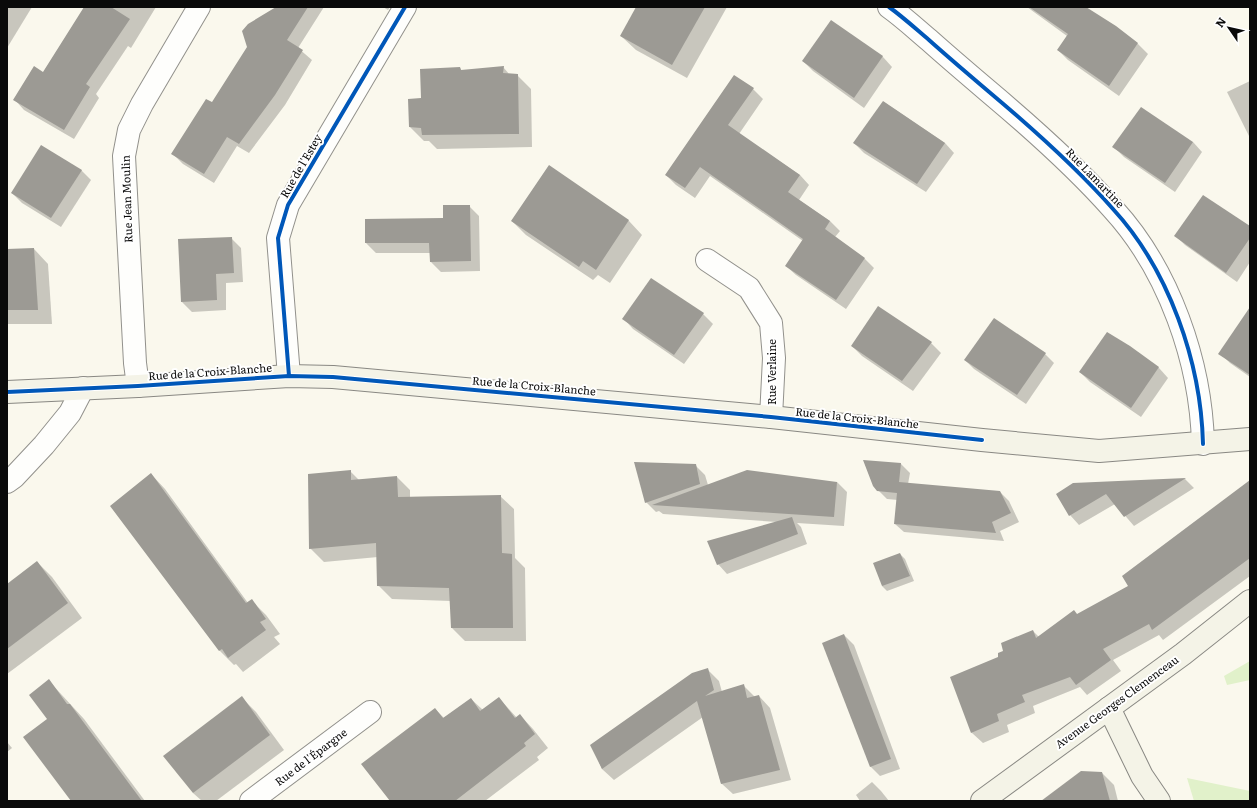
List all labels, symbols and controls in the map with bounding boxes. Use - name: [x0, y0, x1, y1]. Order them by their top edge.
- north arrow: [1209, 8, 1249, 48]
- text: N: [1211, 14, 1229, 30]
- street label: Rue de l'Estey: [275, 130, 325, 200]
- street label: Rue Lamartine: [1063, 144, 1129, 211]
- street label: Rue Jean Moulin: [116, 155, 136, 243]
- street label: Rue Verlaine: [763, 339, 779, 405]
- street label: Rue de la Croix-Blanche: [147, 359, 273, 383]
- street label: Rue de la Croix-Blanche: [472, 372, 597, 398]
- street label: Rue de la Croix-Blanche: [795, 403, 920, 431]
- street label: Avenue Georges Clemenceau: [1051, 651, 1181, 751]
- street label: Rue de l'Épargne: [271, 723, 350, 789]

